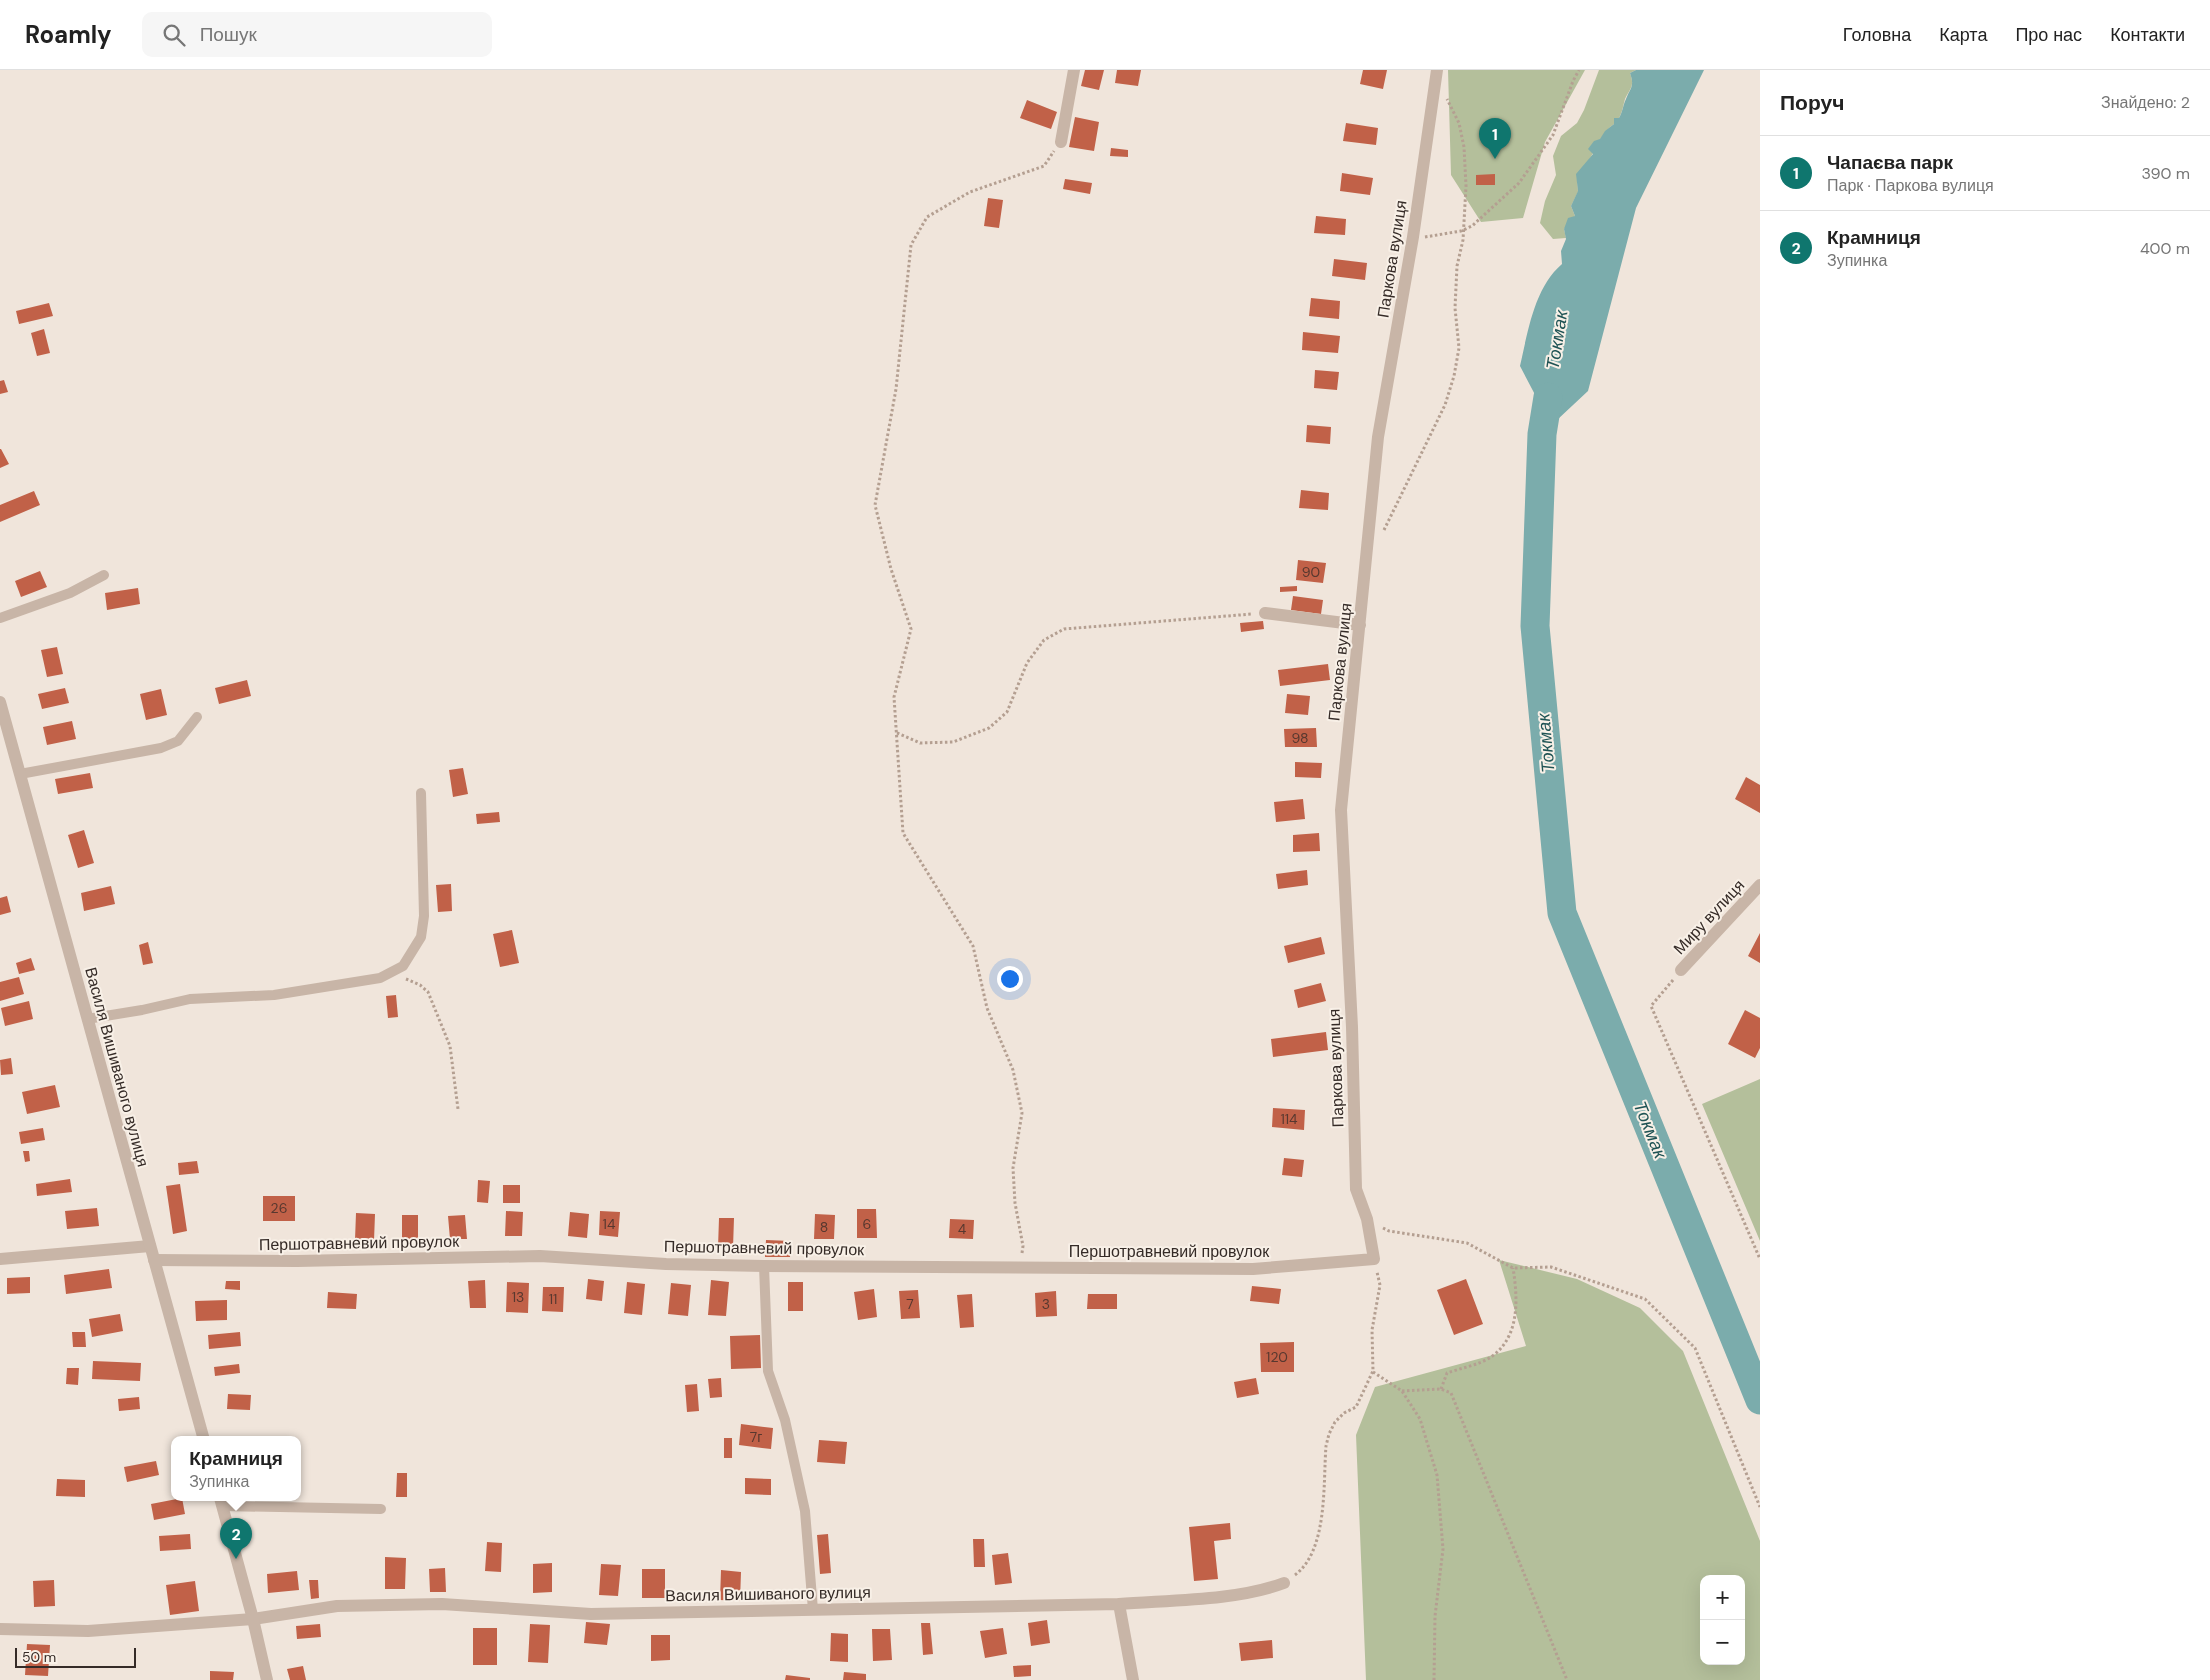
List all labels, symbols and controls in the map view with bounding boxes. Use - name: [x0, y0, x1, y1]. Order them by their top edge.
- search box: [142, 12, 492, 57]
- text: Roamly: [25, 19, 112, 50]
- icon: search: [160, 21, 188, 49]
- text: Пошук: [200, 22, 257, 47]
- text: Головна: [1843, 23, 1911, 47]
- text: Карта: [1939, 23, 1987, 47]
- text: Про нас: [2015, 23, 2082, 47]
- text: Контакти: [2110, 23, 2185, 47]
- text: Поруч: [1780, 89, 1844, 117]
- text: Знайдено: 2: [2101, 92, 2190, 113]
- pin: 1: [1479, 118, 1511, 159]
- text: Чапаєва парк: [1827, 150, 1953, 175]
- text: 1: [1793, 163, 1799, 184]
- text: 390 m: [2142, 163, 2190, 184]
- text: Парк · Паркова вулиця: [1827, 175, 1994, 196]
- street label: Паркова вулиця: [1372, 199, 1412, 319]
- text: Крамниця: [1827, 225, 1921, 250]
- text: 2: [1791, 238, 1801, 259]
- text: 400 m: [2140, 238, 2190, 259]
- text: Зупинка: [1827, 250, 1887, 271]
- water label: Токмак: [1540, 307, 1574, 371]
- house number: 90: [1302, 563, 1320, 581]
- street label: Паркова вулиця: [1323, 602, 1357, 722]
- water label: Токмак: [1531, 711, 1561, 774]
- house number: 98: [1291, 729, 1309, 747]
- street label: Миру вулиця: [1669, 875, 1749, 959]
- street label: Василя Вишиваного вулиця: [80, 965, 154, 1169]
- your location: [997, 966, 1023, 992]
- street label: Паркова вулиця: [1323, 1008, 1349, 1128]
- water label: Токмак: [1628, 1098, 1673, 1164]
- house number: 114: [1280, 1110, 1298, 1128]
- house number: 26: [271, 1199, 287, 1217]
- house number: 14: [603, 1215, 616, 1233]
- house number: 6: [863, 1215, 871, 1233]
- house number: 8: [820, 1218, 828, 1236]
- house number: 4: [958, 1220, 967, 1238]
- street label: Першотравневий провулок: [259, 1231, 460, 1255]
- street label: Першотравневий провулок: [664, 1236, 865, 1260]
- street label: Першотравневий провулок: [1069, 1241, 1270, 1262]
- house number: 13: [512, 1288, 524, 1306]
- house number: 11: [549, 1290, 557, 1308]
- house number: 7: [906, 1295, 914, 1313]
- house number: 3: [1042, 1295, 1050, 1313]
- house number: 120: [1266, 1348, 1288, 1366]
- house number: 7г: [750, 1428, 762, 1446]
- popup: [171, 1436, 301, 1501]
- text: Крамниця: [189, 1446, 283, 1471]
- text: Зупинка: [189, 1471, 249, 1492]
- pin: 2: [220, 1518, 252, 1559]
- map controls: [1700, 1575, 1745, 1665]
- button: +: [1700, 1575, 1745, 1620]
- street label: Василя Вишиваного вулиця: [665, 1582, 871, 1606]
- button: −: [1700, 1620, 1745, 1665]
- scale bar: [15, 1645, 136, 1668]
- text: 50 m: [22, 1648, 56, 1666]

